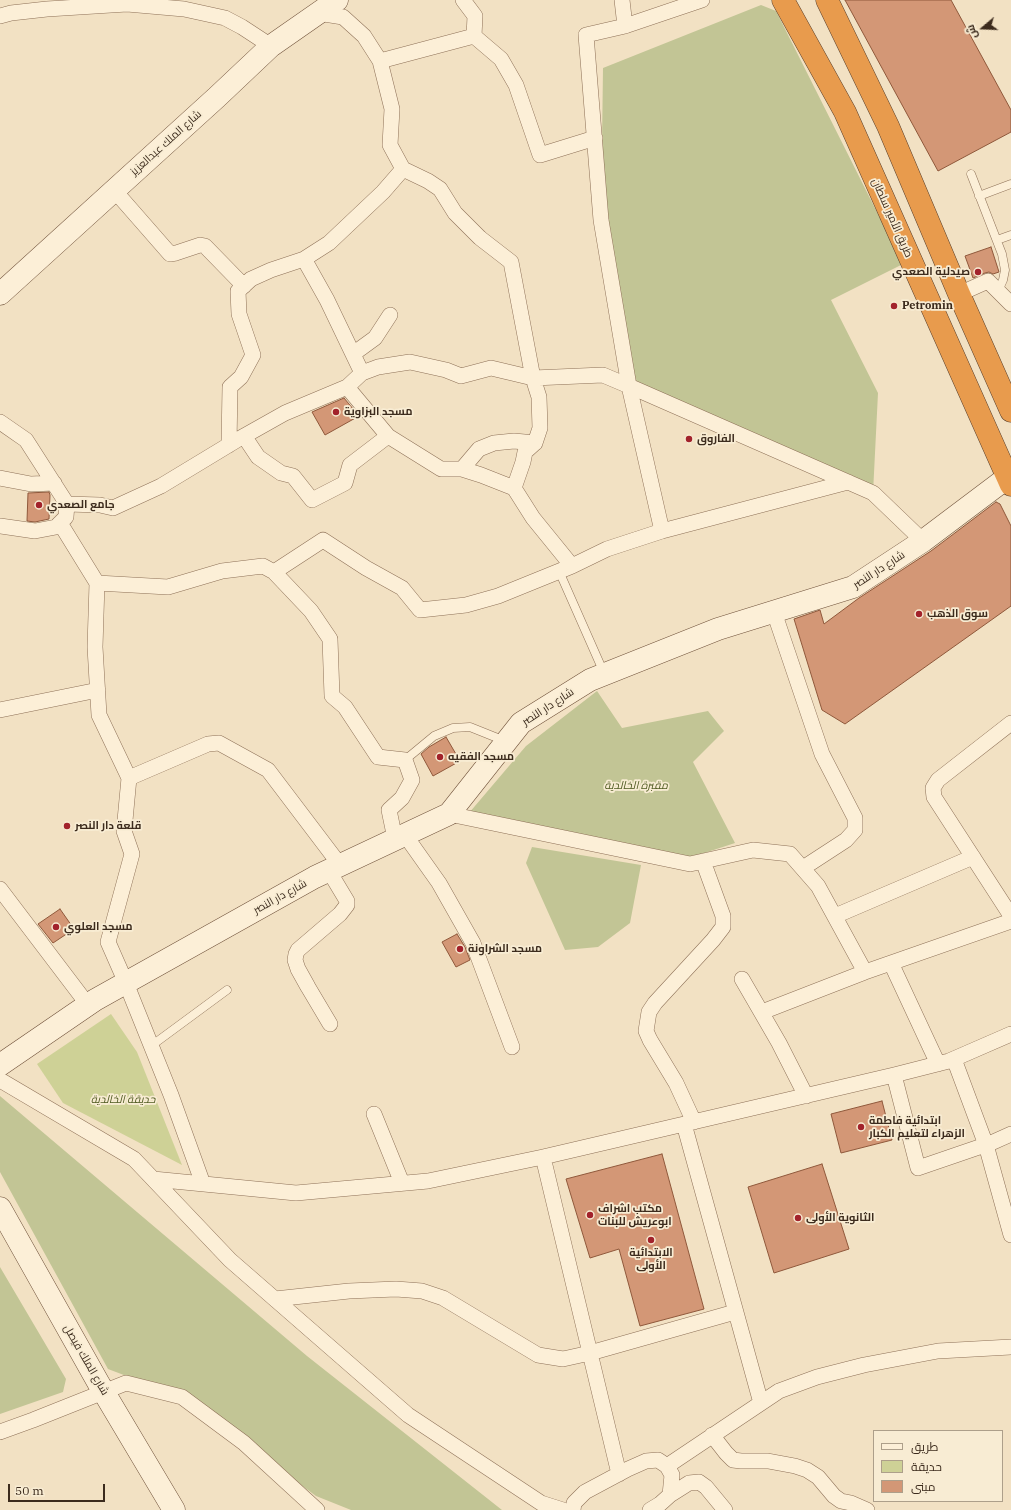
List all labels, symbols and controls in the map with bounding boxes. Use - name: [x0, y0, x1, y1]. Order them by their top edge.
- north arrow: [963, 8, 1003, 48]
- text: ش: [963, 23, 981, 41]
- street label: شارع الملك عبدالعزيز: [128, 108, 204, 178]
- street label: طريق الأمير سلطان: [869, 176, 915, 260]
- place label: صيدلية الصعدي: [892, 265, 970, 279]
- marker: صيدلية الصعدي: [973, 267, 983, 277]
- place label: Petromin: [902, 299, 953, 313]
- marker: Petromin: [889, 301, 899, 311]
- place label: مسجد البزاوية: [344, 405, 413, 419]
- marker: مسجد البزاوية: [331, 407, 341, 417]
- place label: الفاروق: [697, 432, 735, 446]
- marker: الفاروق: [684, 434, 694, 444]
- place label: جامع الصعدي: [47, 498, 115, 512]
- marker: جامع الصعدي: [34, 500, 44, 510]
- street label: شارع دار النصر: [851, 548, 907, 592]
- place label: سوق الذهب: [927, 607, 988, 621]
- marker: سوق الذهب: [914, 609, 924, 619]
- street label: شارع دار النصر: [520, 685, 576, 729]
- place label: مسجد الفقيه: [448, 750, 514, 764]
- marker: مسجد الفقيه: [435, 752, 445, 762]
- park label: مقبرة الخالدية: [604, 779, 668, 793]
- place label: قلعة دار النصر: [75, 819, 141, 833]
- marker: قلعة دار النصر: [62, 821, 72, 831]
- street label: شارع دار النصر: [251, 877, 309, 917]
- place label: مسجد العلوي: [64, 920, 133, 934]
- marker: مسجد العلوي: [51, 922, 61, 932]
- place label: مسجد الشراونة: [468, 942, 542, 956]
- marker: مسجد الشراونة: [455, 944, 465, 954]
- park label: حديقة الخالدية: [91, 1093, 155, 1107]
- place label: ابتدائية فاطمة الزهراء لتعليم الكبار: [869, 1114, 965, 1140]
- marker: ابتدائية فاطمة الزهراء لتعليم الكبار: [856, 1122, 866, 1132]
- place label: مكتب اشراف ابوعريش للبنات: [598, 1202, 672, 1228]
- marker: مكتب اشراف ابوعريش للبنات: [585, 1210, 595, 1220]
- place label: الثانوية الأولى: [806, 1211, 874, 1225]
- marker: الثانوية الأولى: [793, 1213, 803, 1223]
- marker: الابتدائية الأولى: [646, 1235, 656, 1245]
- place label: الابتدائية الأولى: [629, 1246, 673, 1272]
- street label: شارع الملك فيصل: [60, 1322, 112, 1398]
- legend: [873, 1430, 1003, 1502]
- text: طريق: [911, 1439, 938, 1454]
- text: حديقة: [911, 1459, 942, 1474]
- scale bar: [10, 1476, 107, 1502]
- text: مبنى: [911, 1479, 936, 1494]
- text: 50 m: [15, 1483, 44, 1498]

